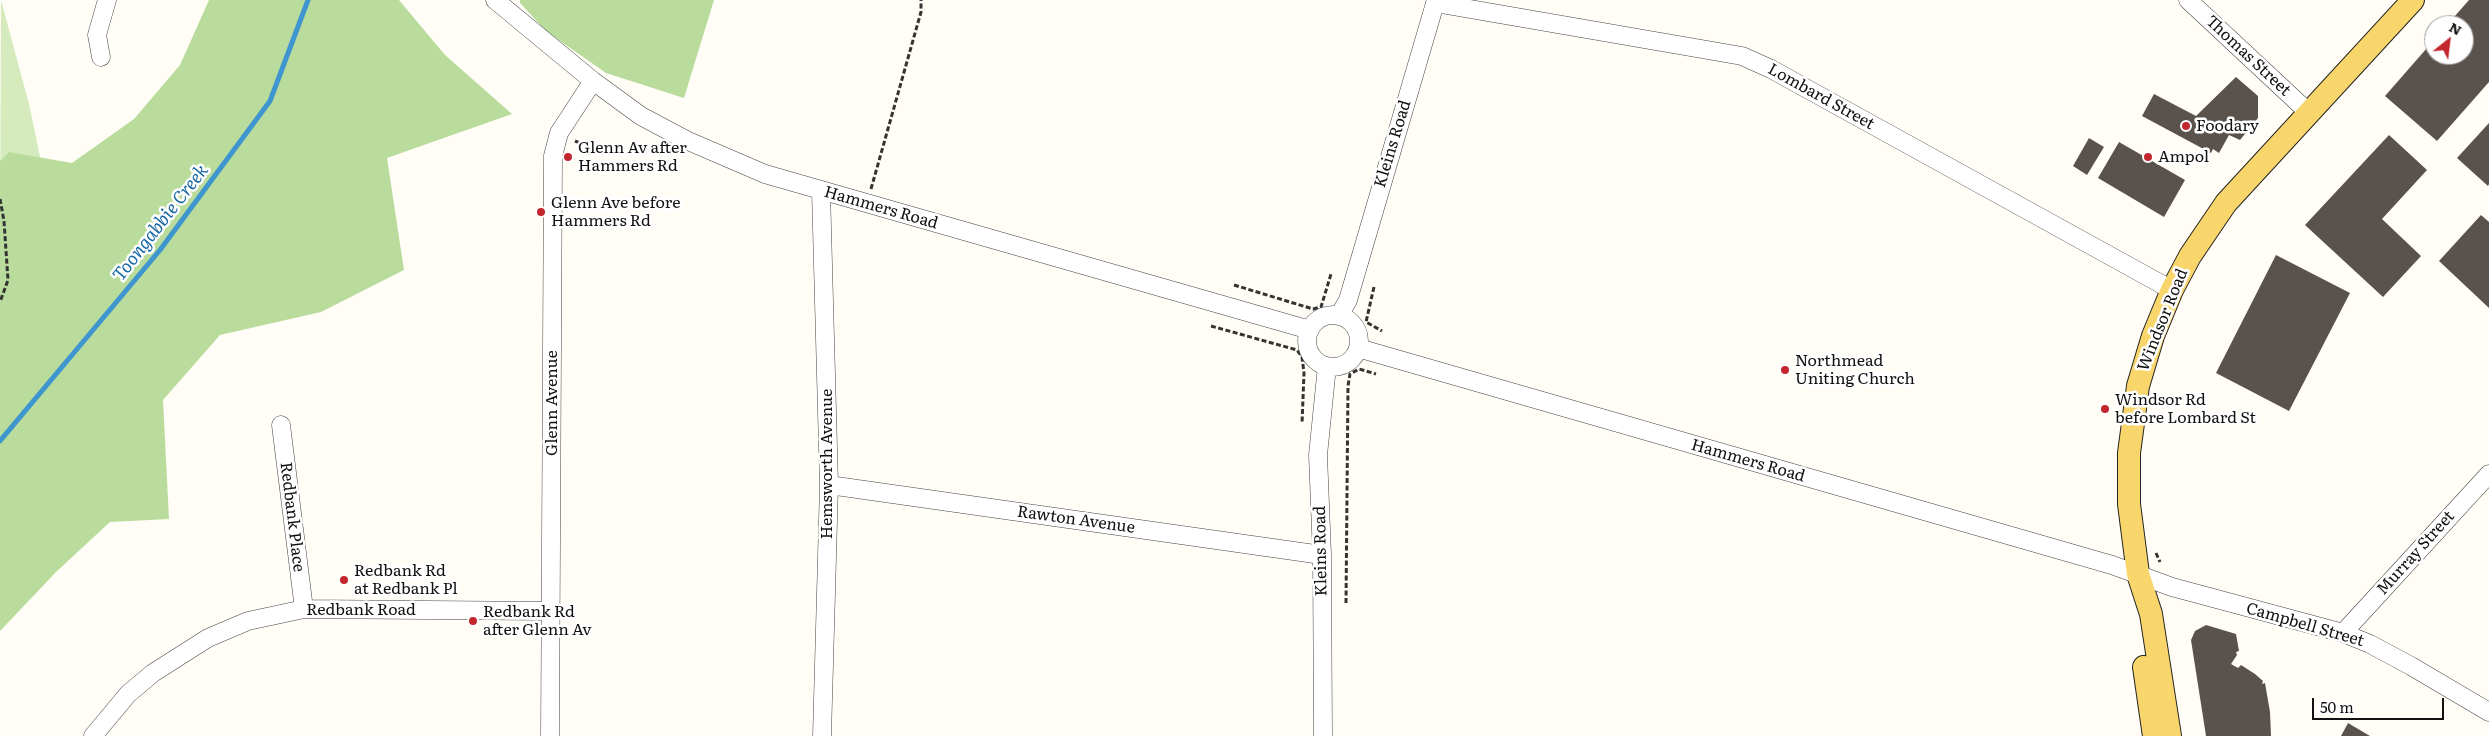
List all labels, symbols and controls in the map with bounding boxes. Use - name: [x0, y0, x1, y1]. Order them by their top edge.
- street label: Thomas Street: [2202, 12, 2294, 100]
- north arrow: [2424, 15, 2474, 65]
- text: N: [2446, 16, 2466, 39]
- street label: Lombard Street: [1764, 60, 1878, 134]
- street label: Kleins Road: [1371, 98, 1415, 190]
- place label: Foodary: [2196, 116, 2259, 136]
- marker: Foodary: [2180, 120, 2192, 132]
- place label: Glenn Av after Hammers Rd: [578, 138, 687, 176]
- place label: Ampol: [2158, 147, 2209, 167]
- marker: Glenn Av after Hammers Rd: [562, 151, 574, 163]
- marker: Ampol: [2142, 151, 2154, 163]
- water label: Toongabbie Creek: [109, 160, 213, 286]
- street label: Hammers Road: [822, 183, 940, 233]
- place label: Glenn Ave before Hammers Rd: [551, 193, 680, 231]
- marker: Glenn Ave before Hammers Rd: [535, 206, 547, 218]
- street label: Windsor Road: [2134, 266, 2192, 374]
- street label: Glenn Avenue: [542, 350, 562, 456]
- place label: Northmead Uniting Church: [1795, 351, 1915, 389]
- marker: Northmead Uniting Church: [1779, 364, 1791, 376]
- street label: Hemsworth Avenue: [817, 389, 837, 539]
- place label: Windsor Rd before Lombard St: [2115, 390, 2256, 428]
- marker: Windsor Rd before Lombard St: [2099, 403, 2111, 415]
- street label: Hammers Road: [1689, 436, 1807, 486]
- street label: Redbank Place: [276, 461, 308, 573]
- street label: Rawton Avenue: [1016, 502, 1136, 538]
- street label: Kleins Road: [1311, 506, 1331, 596]
- street label: Murray Street: [2373, 507, 2459, 599]
- place label: Redbank Rd at Redbank Pl: [354, 561, 458, 599]
- marker: Redbank Rd at Redbank Pl: [338, 574, 350, 586]
- street label: Campbell Street: [2244, 599, 2366, 651]
- street label: Redbank Road: [306, 600, 416, 620]
- place label: Redbank Rd after Glenn Av: [483, 602, 592, 640]
- marker: Redbank Rd after Glenn Av: [467, 615, 479, 627]
- scale bar: [2314, 688, 2446, 720]
- text: 50 m: [2320, 695, 2354, 718]

